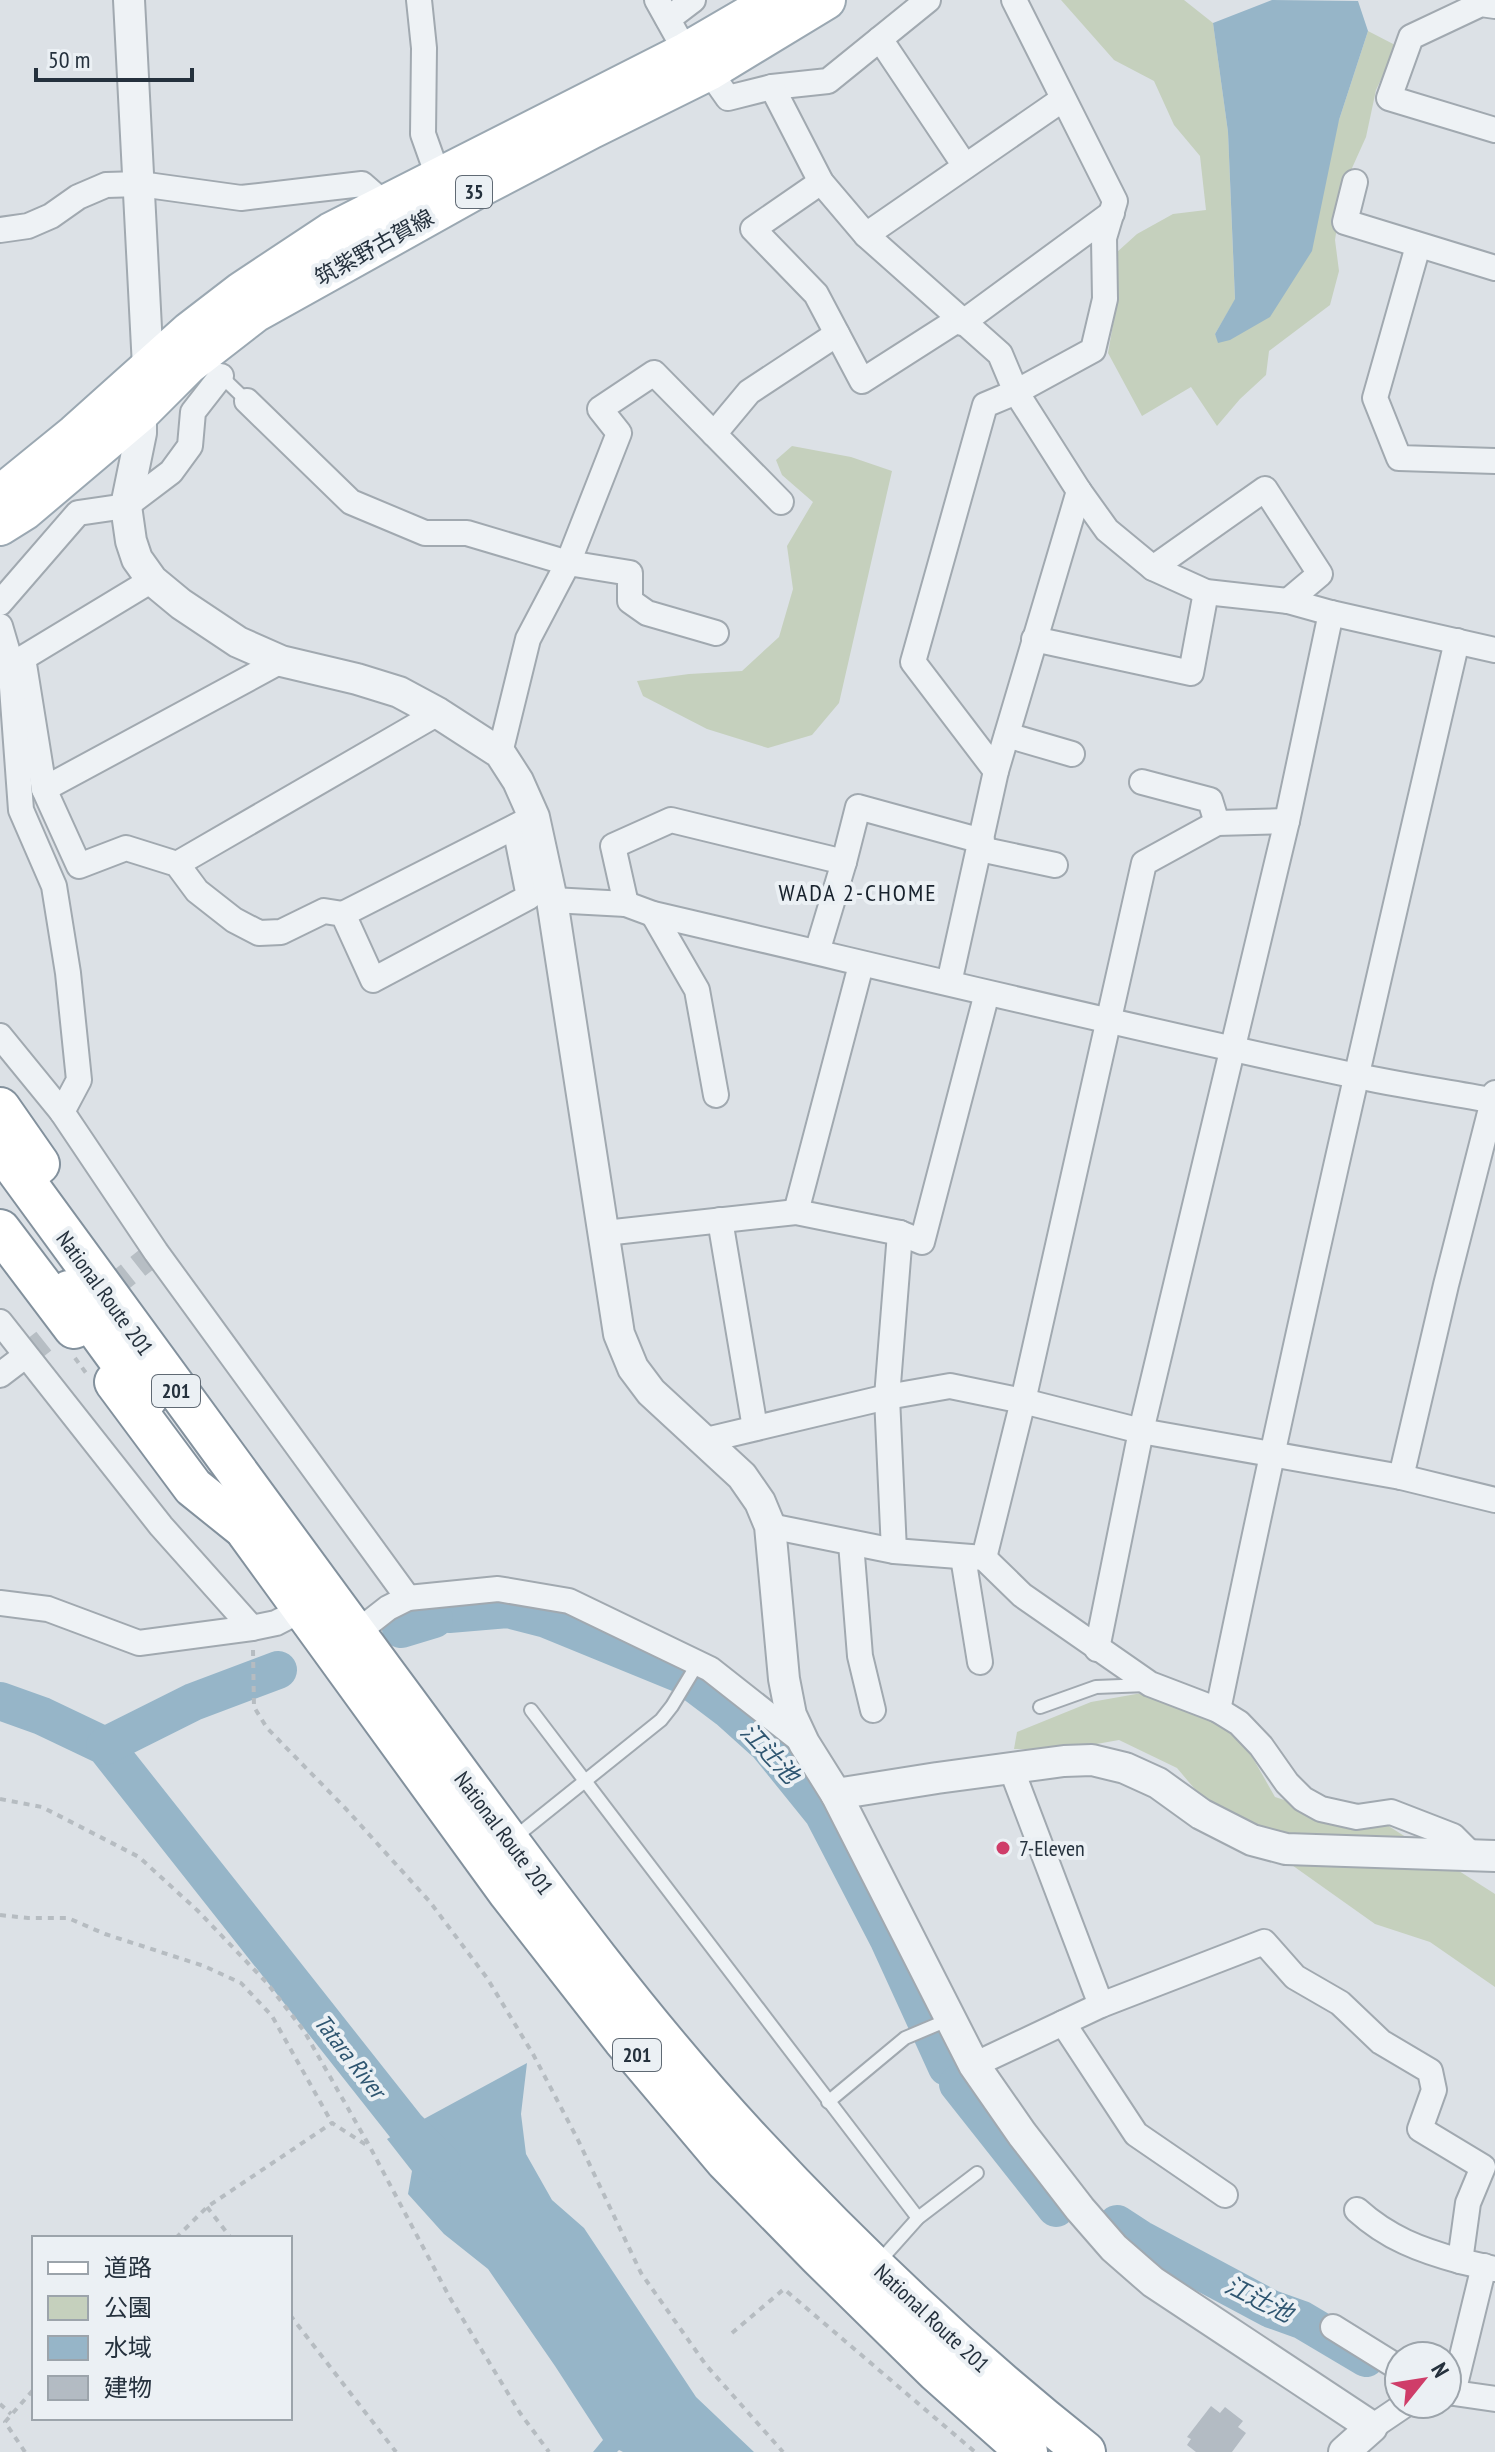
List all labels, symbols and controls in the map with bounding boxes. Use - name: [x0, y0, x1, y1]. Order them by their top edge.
- scale bar: [36, 32, 192, 82]
- text: 50 m: [48, 44, 90, 75]
- road number: 35: [456, 176, 492, 208]
- street label: 筑紫野古賀線: [309, 203, 439, 291]
- district label: WADA 2-CHOME: [778, 877, 938, 908]
- street label: National Route 201: [50, 1225, 160, 1361]
- road number: 201: [152, 1375, 200, 1407]
- water label: 江辻池: [734, 1716, 807, 1791]
- street label: National Route 201: [448, 1766, 560, 1900]
- place label: 7-Eleven: [1019, 1834, 1085, 1862]
- marker: 7-Eleven: [994, 1839, 1012, 1857]
- water label: Tatara River: [308, 2008, 395, 2107]
- road number: 201: [613, 2039, 661, 2071]
- legend: [32, 2236, 292, 2420]
- text: 道路: [104, 2252, 152, 2283]
- street label: National Route 201: [869, 2258, 995, 2378]
- water label: 江辻池: [1220, 2269, 1300, 2330]
- text: 公園: [104, 2292, 152, 2323]
- text: 水域: [104, 2332, 152, 2363]
- north arrow: [1383, 2340, 1463, 2420]
- text: N: [1425, 2358, 1455, 2382]
- text: 建物: [104, 2372, 152, 2403]

